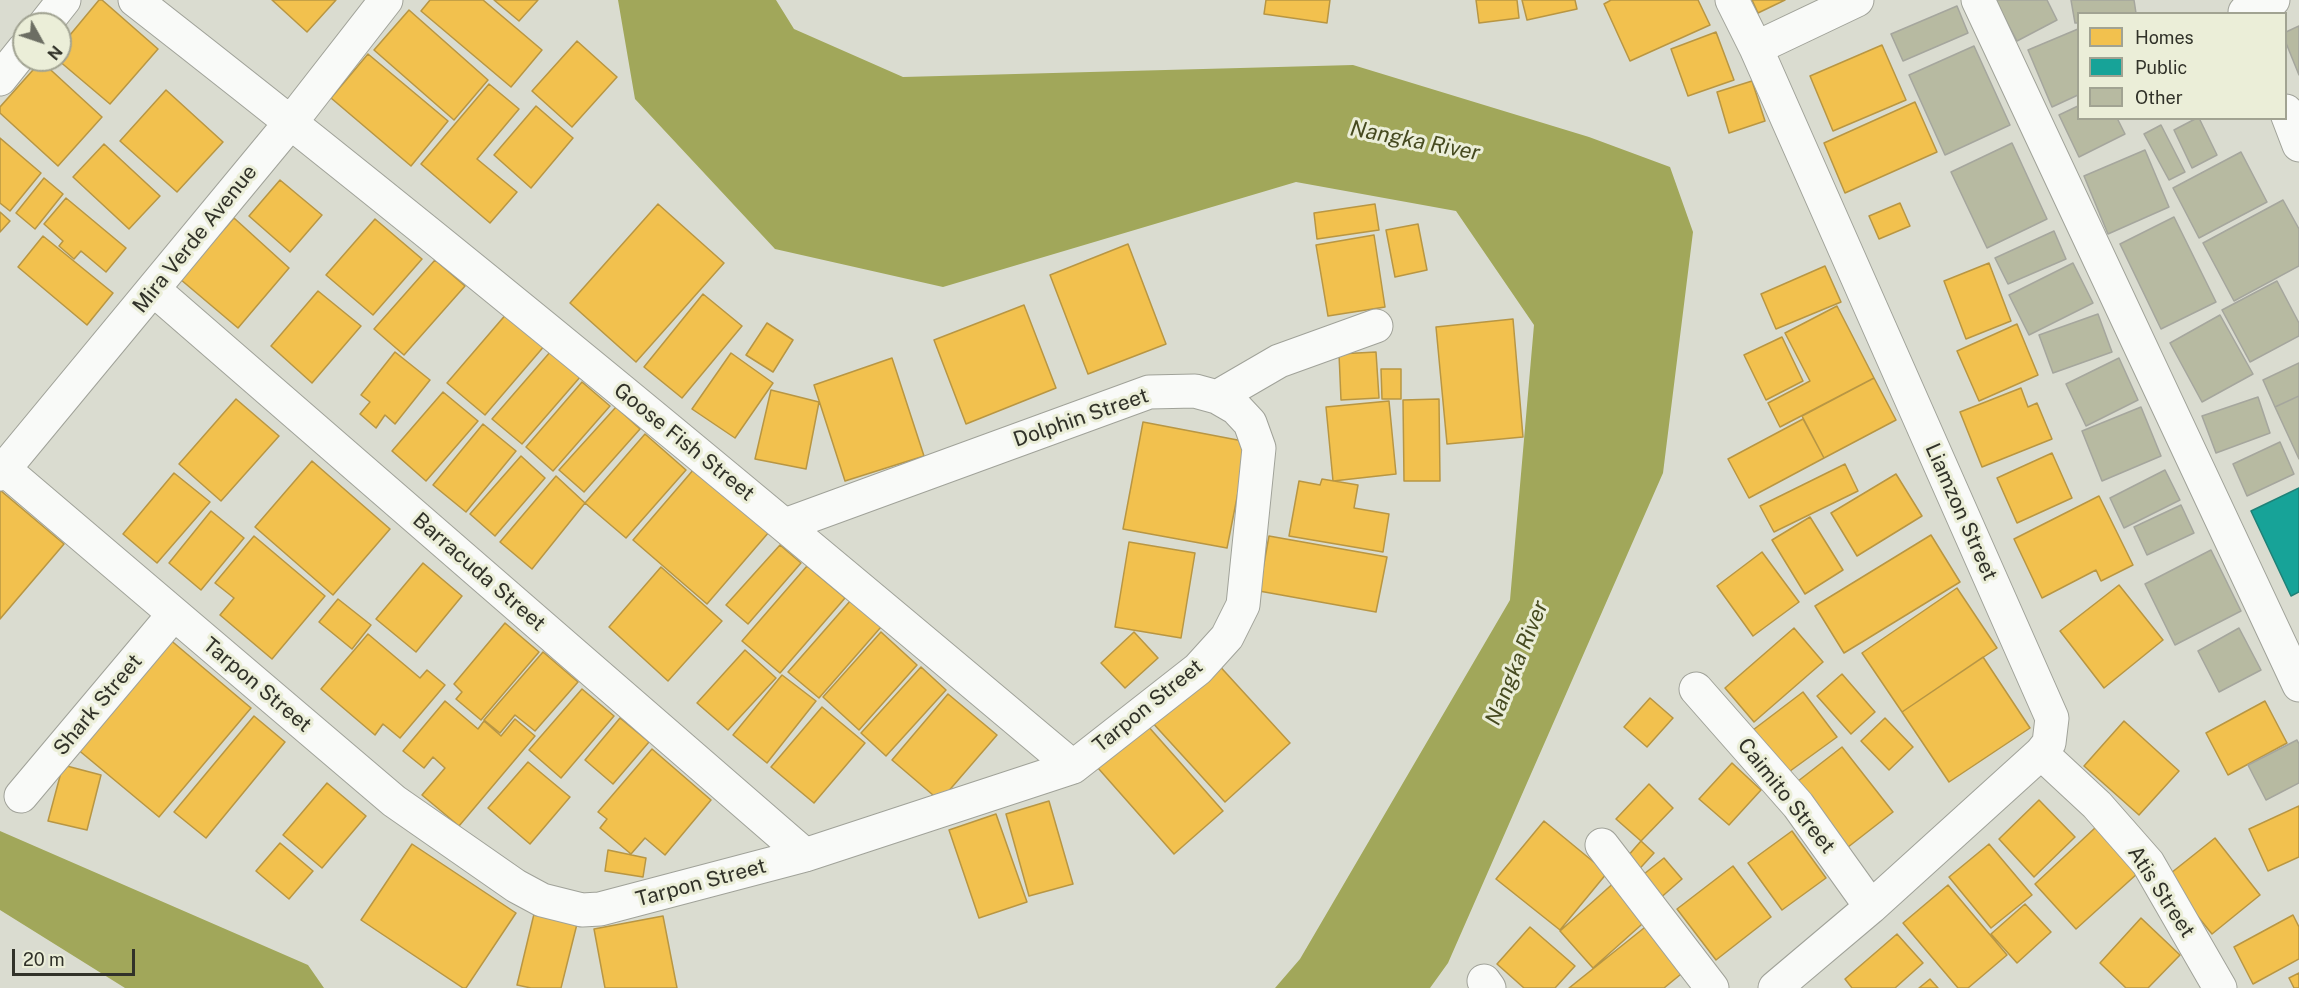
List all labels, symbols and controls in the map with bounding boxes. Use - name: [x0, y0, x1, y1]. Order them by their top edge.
- north arrow: [12, 12, 72, 72]
- legend: [2077, 12, 2287, 120]
- text: Homes: [2135, 27, 2194, 48]
- text: N: [43, 42, 66, 64]
- text: Public: [2135, 57, 2187, 78]
- text: Other: [2135, 87, 2183, 108]
- water label: Nangka River: [1348, 115, 1482, 167]
- street label: Mira Verde Avenue: [128, 160, 262, 318]
- street label: Goose Fish Street: [609, 378, 759, 506]
- street label: Dolphin Street: [1010, 383, 1152, 453]
- street label: Liamzon Street: [1919, 439, 2003, 585]
- street label: Barracuda Street: [408, 508, 550, 636]
- water label: Nangka River: [1480, 597, 1554, 729]
- street label: Tarpon Street: [198, 632, 316, 738]
- street label: Shark Street: [48, 649, 148, 761]
- street label: Tarpon Street: [1088, 654, 1208, 758]
- street label: Caimito Street: [1732, 733, 1840, 859]
- street label: Atis Street: [2122, 841, 2200, 943]
- street label: Tarpon Street: [633, 853, 769, 913]
- scale bar: [15, 937, 138, 975]
- text: 20 m: [23, 949, 65, 970]

